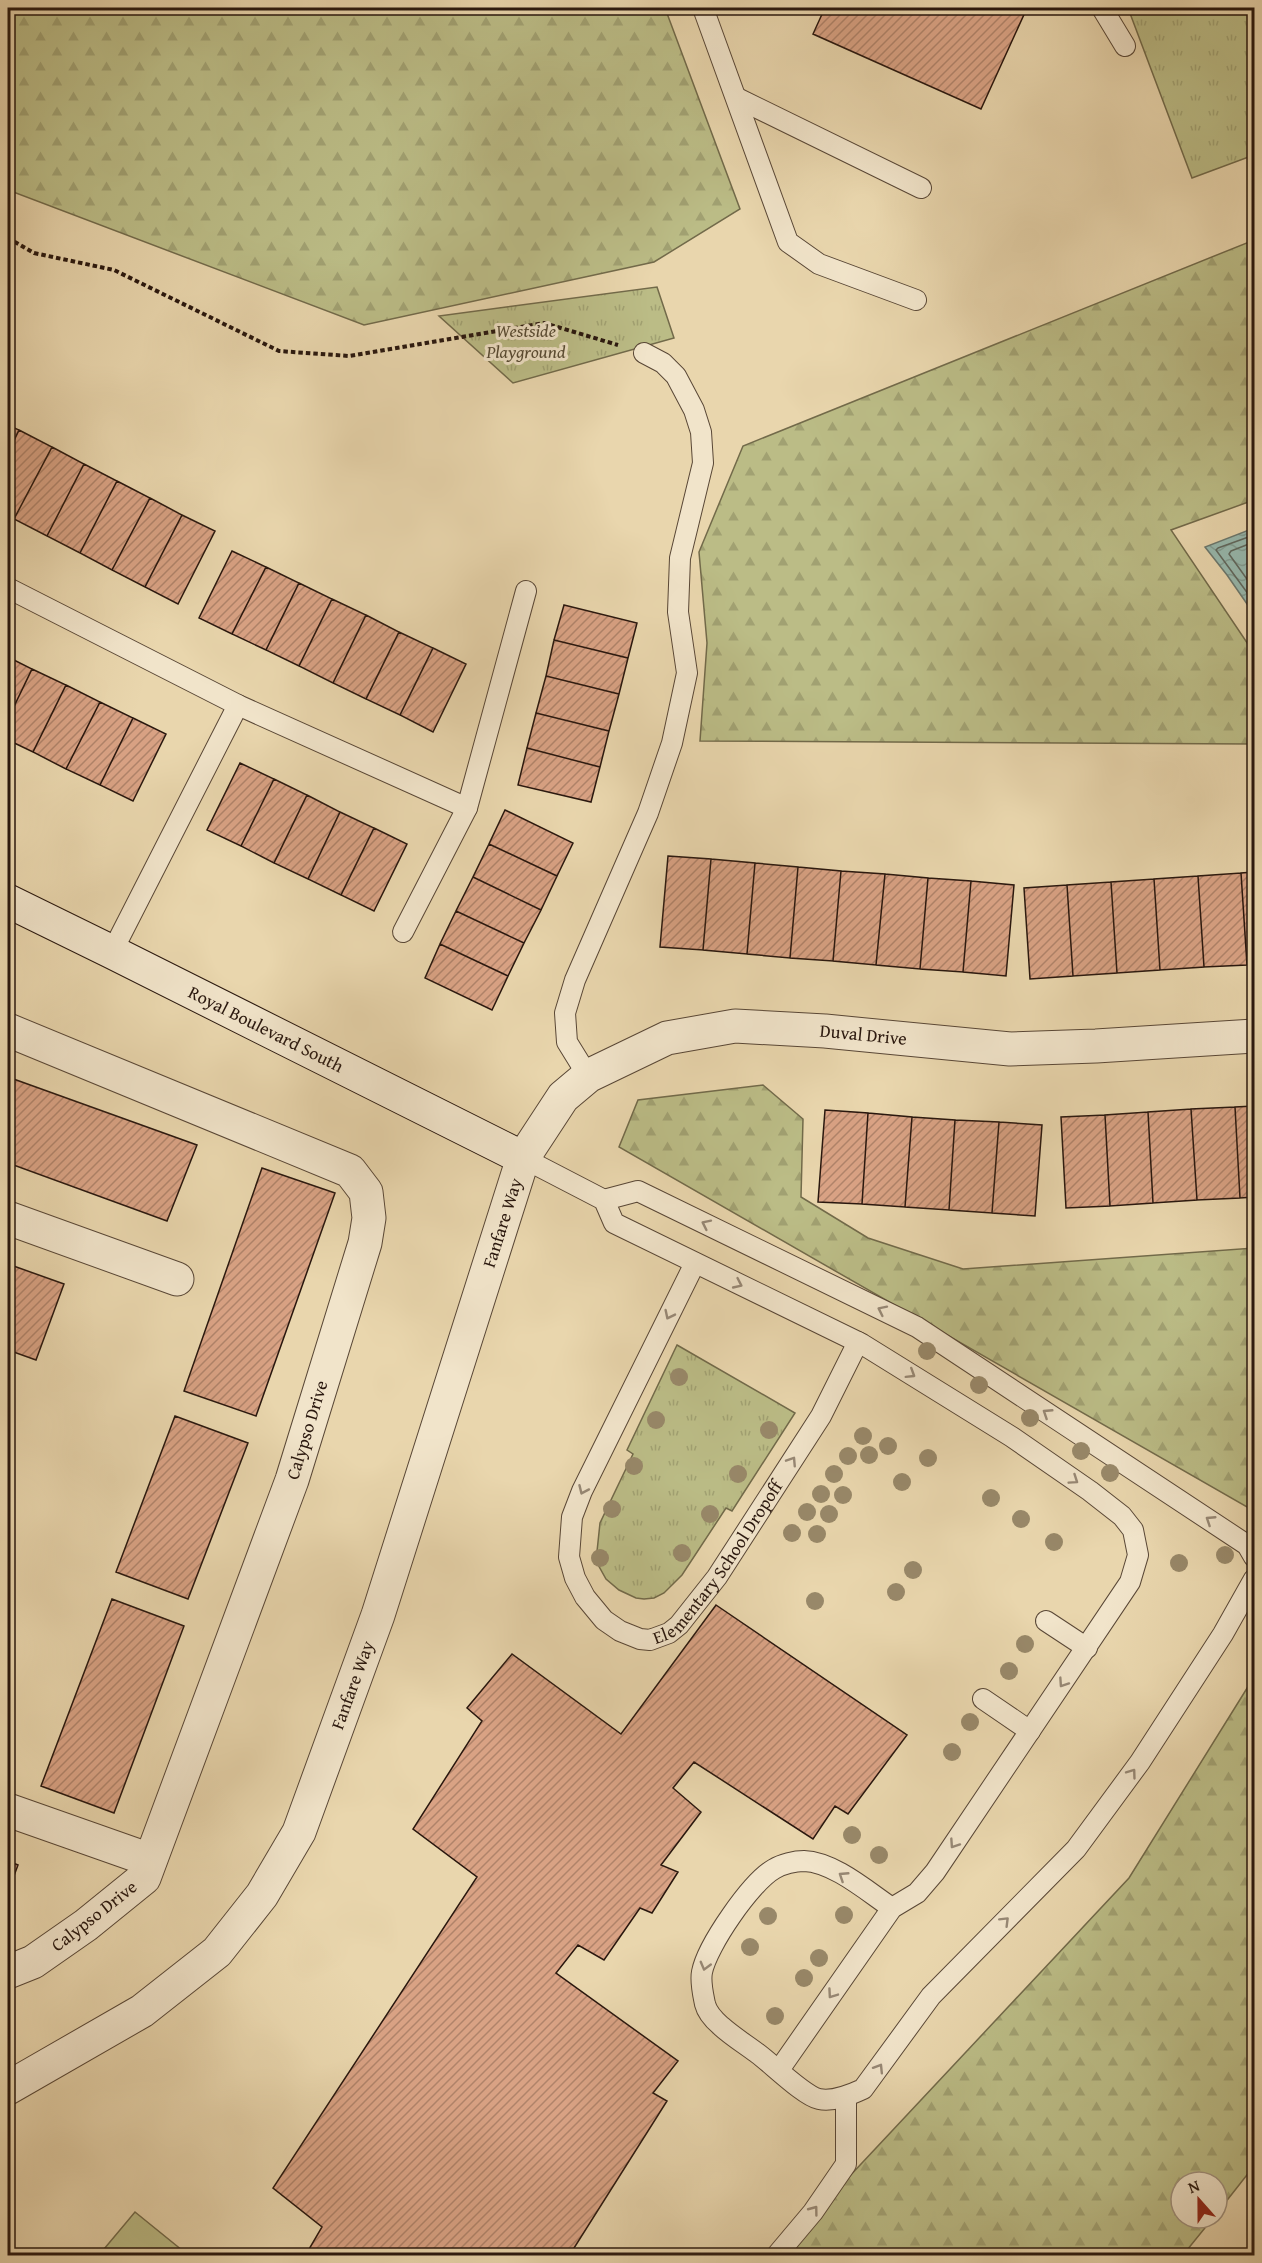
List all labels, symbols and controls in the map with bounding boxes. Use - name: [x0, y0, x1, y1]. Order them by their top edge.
- park label: Westside Playground: [485, 317, 566, 365]
- street label: Royal Boulevard South: [184, 978, 348, 1079]
- street label: Duval Drive: [819, 1017, 908, 1052]
- street label: Fanfare Way: [475, 1174, 529, 1271]
- one-way arrow: [702, 1220, 713, 1232]
- one-way arrow: [732, 1277, 743, 1289]
- one-way arrow: [877, 1306, 888, 1317]
- one-way arrow: [664, 1309, 676, 1320]
- one-way arrow: [905, 1367, 915, 1379]
- street label: Calypso Drive: [279, 1377, 334, 1483]
- one-way arrow: [1043, 1409, 1054, 1420]
- one-way arrow: [785, 1457, 796, 1468]
- street label: Elementary School Dropoff: [649, 1473, 790, 1651]
- one-way arrow: [1068, 1473, 1079, 1484]
- one-way arrow: [578, 1484, 590, 1495]
- one-way arrow: [1205, 1517, 1216, 1528]
- street label: Fanfare Way: [323, 1637, 381, 1733]
- one-way arrow: [1059, 1676, 1070, 1687]
- one-way arrow: [1125, 1768, 1136, 1779]
- one-way arrow: [950, 1838, 961, 1849]
- one-way arrow: [839, 1871, 849, 1883]
- street label: Calypso Drive: [45, 1873, 142, 1958]
- one-way arrow: [998, 1917, 1009, 1928]
- one-way arrow: [699, 1961, 712, 1971]
- one-way arrow: [828, 1987, 839, 1998]
- one-way arrow: [871, 2064, 883, 2074]
- north arrow: [1169, 2170, 1229, 2230]
- text: N: [1184, 2173, 1203, 2199]
- one-way arrow: [806, 2206, 817, 2217]

